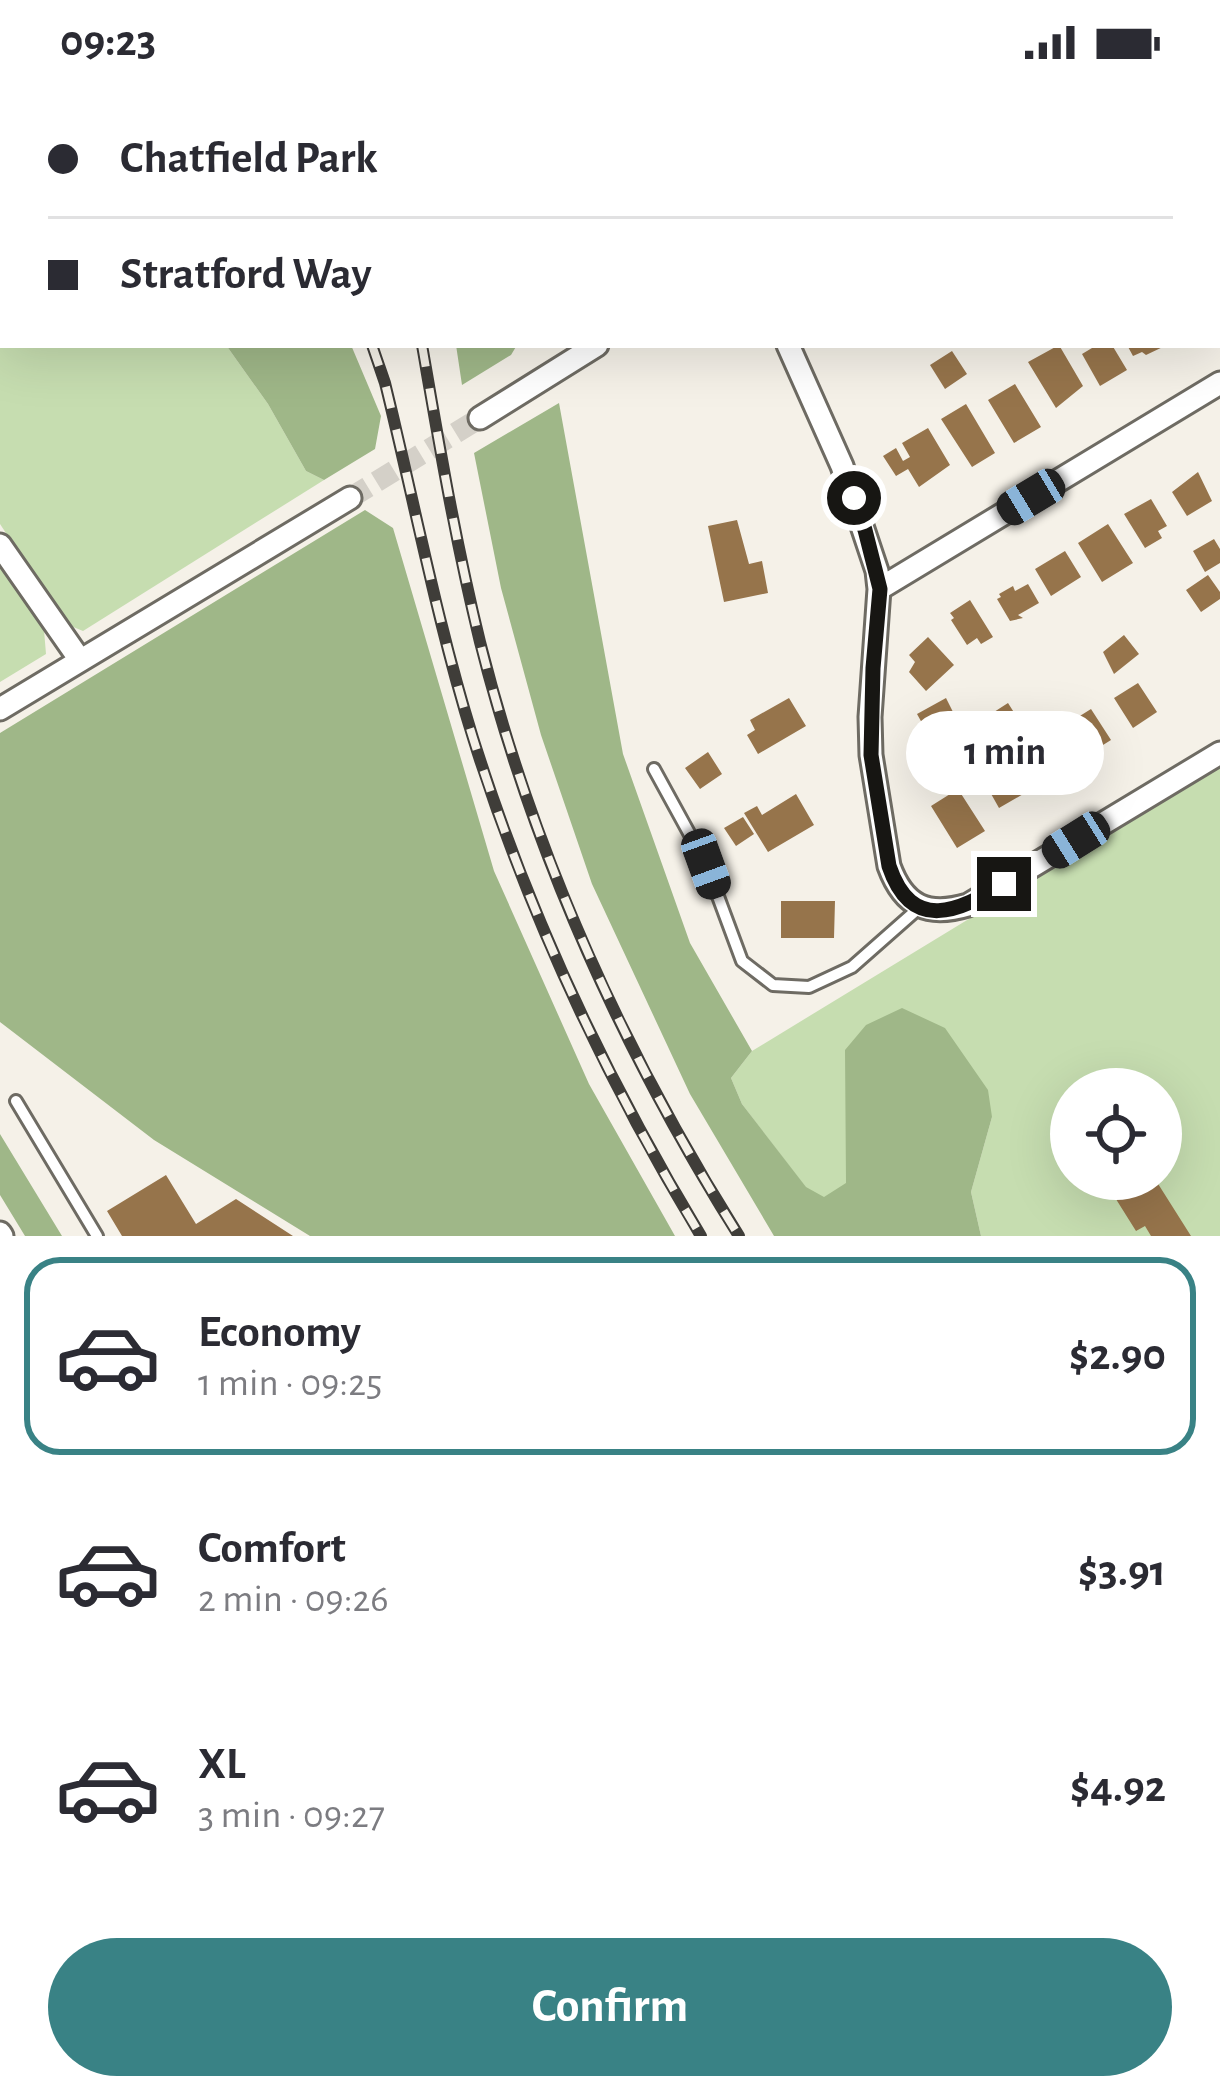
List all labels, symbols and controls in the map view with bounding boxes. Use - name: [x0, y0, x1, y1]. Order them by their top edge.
- text: 09:23: [60, 19, 156, 64]
- text: Chatfield Park: [120, 136, 377, 181]
- text: Stratford Way: [120, 252, 372, 297]
- car: [991, 463, 1071, 531]
- route start: [827, 471, 881, 525]
- callout: 1 min: [905, 710, 1103, 794]
- text: 1 min: [964, 733, 1046, 772]
- car: [1036, 806, 1116, 874]
- car: [677, 824, 735, 904]
- route end: [977, 857, 1031, 911]
- map controls: [1050, 1068, 1182, 1200]
- button: locate: [1050, 1068, 1182, 1200]
- icon: car: [54, 1302, 162, 1410]
- text: Economy: [198, 1310, 361, 1355]
- text: $2.90: [1069, 1333, 1166, 1378]
- text: 1 min · 09:25: [198, 1364, 382, 1403]
- icon: car: [54, 1518, 162, 1626]
- text: Comfort: [198, 1526, 346, 1571]
- text: $3.91: [1078, 1549, 1166, 1594]
- text: 2 min · 09:26: [198, 1580, 389, 1619]
- icon: car: [54, 1734, 162, 1842]
- text: XL: [198, 1742, 246, 1787]
- text: $4.92: [1070, 1765, 1166, 1810]
- text: 3 min · 09:27: [198, 1796, 385, 1835]
- button: Confirm: [48, 1938, 1172, 2076]

